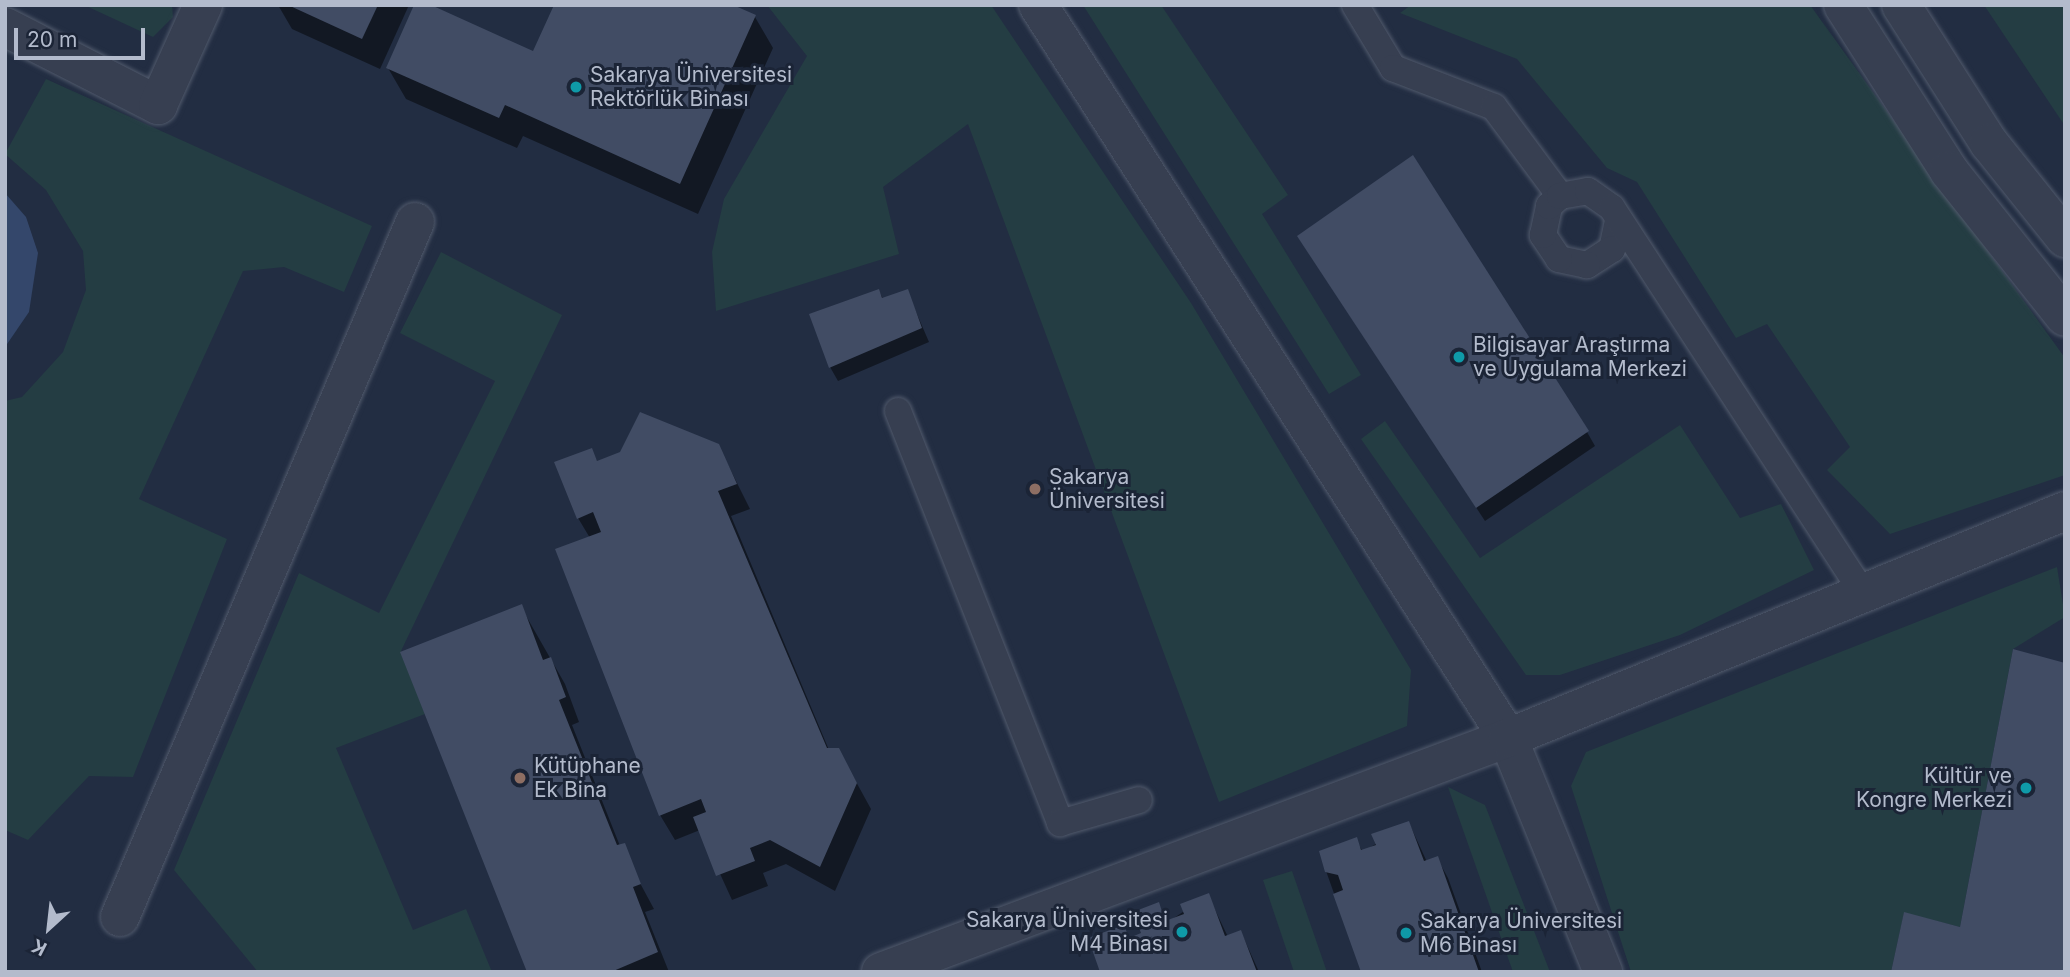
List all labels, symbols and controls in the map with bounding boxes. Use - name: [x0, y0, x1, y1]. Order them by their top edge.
- scale bar: [18, 14, 149, 58]
- text: 20 m: [27, 27, 77, 52]
- place label: Sakarya Üniversitesi Rektörlük Binası: [590, 62, 792, 112]
- marker: Sakarya Üniversitesi Rektörlük Binası: [568, 79, 584, 95]
- place label: Bilgisayar Araştırma ve Uygulama Merkezi: [1473, 332, 1687, 382]
- marker: Bilgisayar Araştırma ve Uygulama Merkezi: [1451, 349, 1467, 365]
- place label: Sakarya Üniversitesi: [1049, 464, 1165, 514]
- marker: Sakarya Üniversitesi: [1027, 481, 1043, 497]
- place label: Kütüphane Ek Bina: [534, 753, 641, 803]
- place label: Kültür ve Kongre Merkezi: [1856, 763, 2012, 813]
- marker: Kütüphane Ek Bina: [512, 770, 528, 786]
- marker: Kültür ve Kongre Merkezi: [2018, 780, 2034, 796]
- north arrow: [14, 893, 84, 963]
- place label: Sakarya Üniversitesi M4 Binası: [966, 907, 1168, 957]
- place label: Sakarya Üniversitesi M6 Binası: [1420, 908, 1622, 958]
- marker: Sakarya Üniversitesi M4 Binası: [1174, 924, 1190, 940]
- marker: Sakarya Üniversitesi M6 Binası: [1398, 925, 1414, 941]
- text: K: [28, 934, 51, 961]

